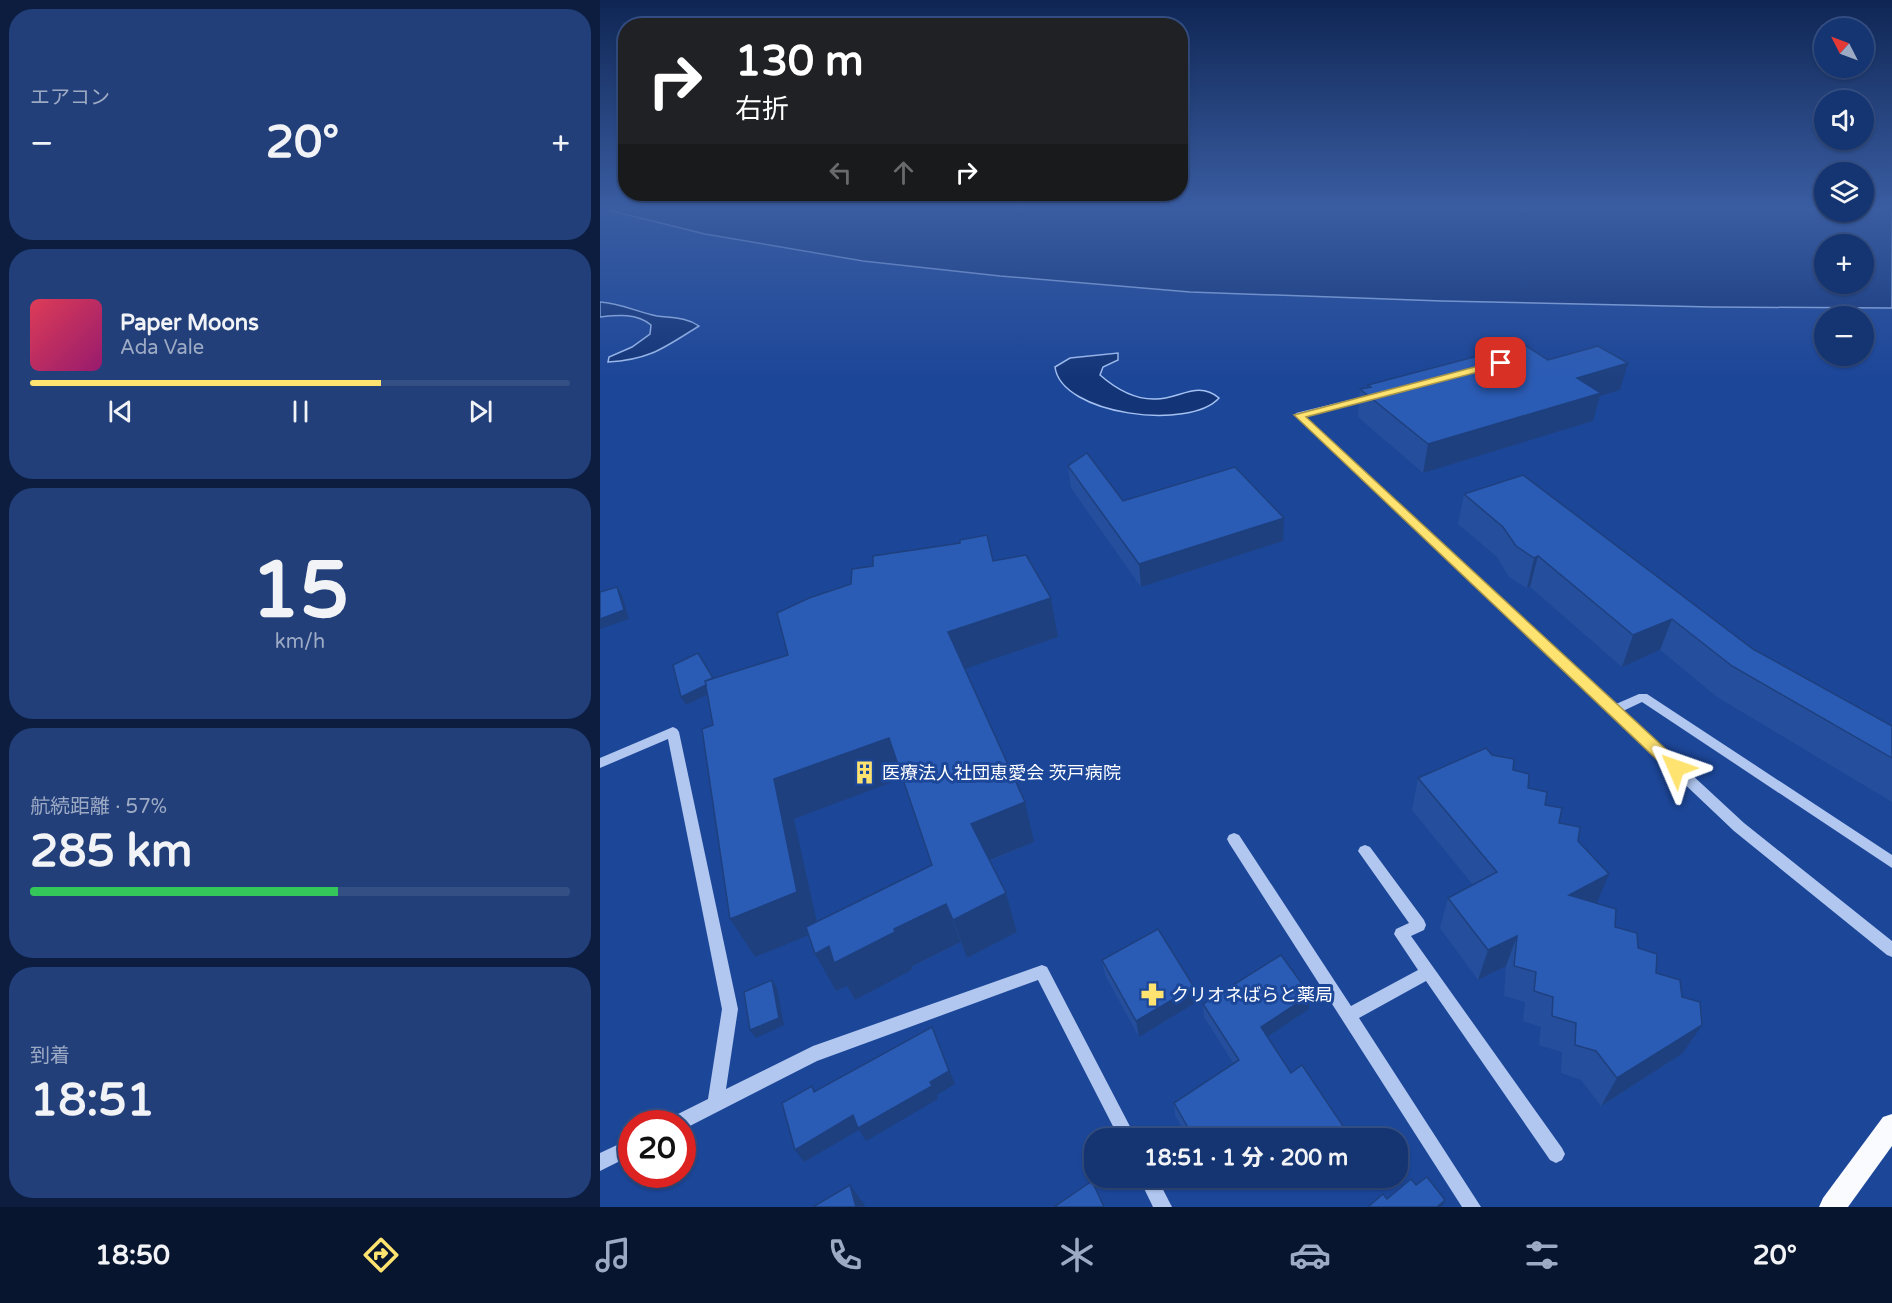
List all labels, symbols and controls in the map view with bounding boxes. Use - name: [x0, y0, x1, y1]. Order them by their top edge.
- north arrow: [1814, 18, 1874, 78]
- map controls: [1814, 18, 1874, 366]
- text: 130 m: [735, 36, 864, 87]
- icon: right: [636, 42, 714, 120]
- text: エアコン: [30, 86, 110, 110]
- button: sound: [1814, 90, 1874, 150]
- text: 右折: [735, 93, 789, 126]
- text: 20°: [266, 116, 339, 170]
- text: −: [30, 124, 54, 163]
- text: +: [551, 124, 570, 163]
- icon: left: [824, 156, 857, 189]
- icon: ahead: [887, 156, 920, 189]
- icon: right: [950, 156, 983, 189]
- button: layers: [1814, 162, 1874, 222]
- button: +: [1814, 234, 1874, 294]
- button: −: [1814, 306, 1874, 366]
- text: Paper Moons: [120, 310, 259, 336]
- text: Ada Vale: [120, 336, 204, 360]
- pin: [1475, 337, 1526, 388]
- icon: arrive: [1484, 346, 1517, 379]
- icon: previous: [104, 395, 137, 428]
- icon: pause: [284, 395, 317, 428]
- icon: next: [464, 395, 497, 428]
- text: 15: [251, 544, 349, 638]
- text: km/h: [275, 630, 325, 654]
- position arrow: [1644, 736, 1708, 800]
- building icon: 医療法人社団恵愛会 茨戸病院: [851, 760, 877, 786]
- place label: 医療法人社団恵愛会 茨戸病院: [882, 762, 1121, 784]
- text: 航続距離 · 57%: [30, 795, 167, 819]
- text: 285 km: [30, 825, 192, 879]
- pharmacy icon: クリオネばらと薬局: [1140, 982, 1166, 1008]
- place label: クリオネばらと薬局: [1171, 984, 1333, 1006]
- text: 到着: [30, 1044, 70, 1068]
- text: 18:51: [30, 1074, 155, 1128]
- speed limit sign: 20: [618, 1110, 696, 1188]
- text: 18:51 · 1 分 · 200 m: [1144, 1145, 1348, 1171]
- icon: directions: [360, 1234, 402, 1276]
- icon: music: [592, 1234, 634, 1276]
- icon: phone: [824, 1234, 866, 1276]
- icon: climate: [1056, 1234, 1098, 1276]
- icon: car: [1289, 1234, 1331, 1276]
- icon: filters: [1521, 1234, 1563, 1276]
- text: 18:50: [95, 1239, 170, 1272]
- text: 20°: [1753, 1239, 1797, 1272]

